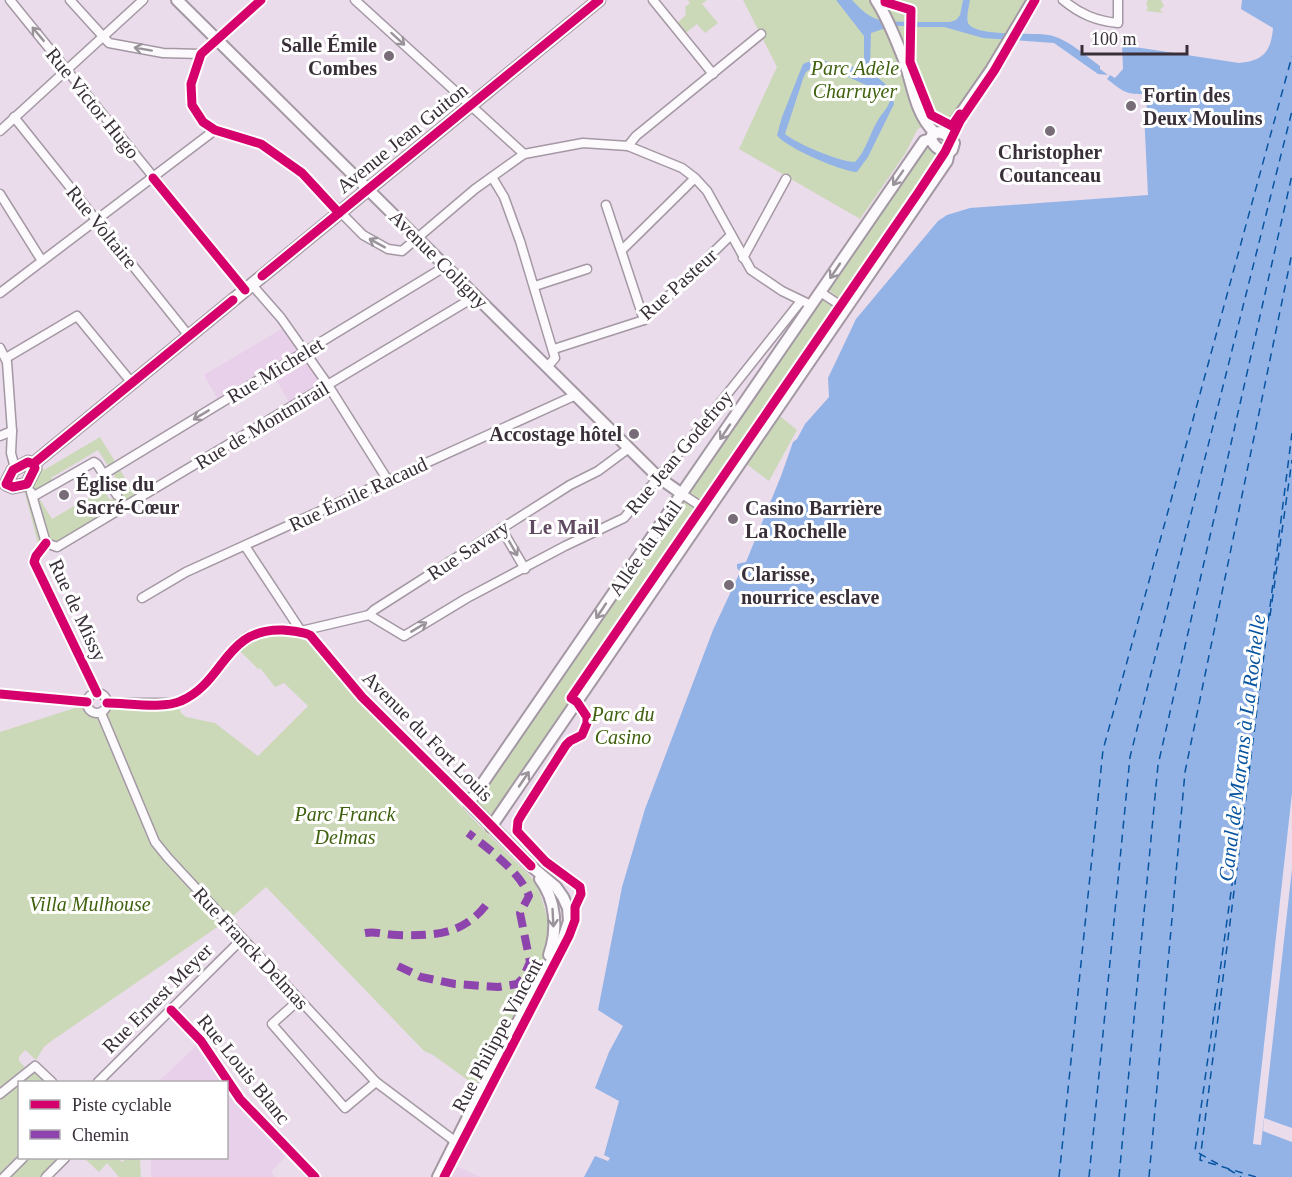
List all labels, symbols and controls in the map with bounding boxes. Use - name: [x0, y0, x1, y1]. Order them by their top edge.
- scale bar: [1082, 18, 1187, 56]
- one-way arrow: [31, 26, 44, 42]
- text: 100 m: [1091, 29, 1137, 49]
- one-way arrow: [390, 32, 405, 46]
- place label: Salle Émile Combes: [281, 34, 377, 79]
- street label: Rue Victor Hugo: [41, 43, 144, 163]
- one-way arrow: [133, 43, 153, 54]
- marker: Salle Émile Combes: [382, 49, 396, 63]
- park label: Parc Adèle Charruyer: [810, 57, 899, 103]
- street label: Avenue Jean Guiton: [332, 79, 472, 197]
- place label: Fortin des Deux Moulins: [1143, 84, 1263, 129]
- marker: Fortin des Deux Moulins: [1124, 99, 1138, 113]
- marker: Christopher Coutanceau: [1043, 124, 1057, 138]
- place label: Christopher Coutanceau: [998, 141, 1102, 186]
- one-way arrow: [892, 170, 904, 186]
- street label: Rue Voltaire: [62, 181, 142, 273]
- street label: Avenue Coligny: [384, 205, 493, 314]
- one-way arrow: [368, 237, 386, 248]
- street label: Rue Pasteur: [635, 243, 721, 324]
- one-way arrow: [829, 262, 841, 278]
- street label: Rue Michelet: [223, 332, 327, 407]
- street label: Rue de Montmirail: [191, 376, 333, 474]
- street label: Rue Jean Godefroy: [621, 386, 738, 519]
- one-way arrow: [193, 409, 210, 421]
- place label: Accostage hôtel: [489, 423, 622, 446]
- one-way arrow: [719, 423, 731, 439]
- marker: Accostage hôtel: [627, 427, 641, 441]
- street label: Rue Émile Racaud: [285, 452, 431, 536]
- place label: Église du Sacré-Cœur: [76, 473, 179, 518]
- marker: Église du Sacré-Cœur: [57, 488, 71, 502]
- street label: Allée du Mail: [604, 496, 686, 600]
- place label: Casino Barrière La Rochelle: [745, 497, 882, 542]
- marker: Casino Barrière La Rochelle: [726, 512, 740, 526]
- district label: Le Mail: [529, 515, 599, 539]
- street label: Rue Savary: [423, 516, 513, 585]
- one-way arrow: [508, 539, 519, 557]
- street label: Rue de Missy: [44, 556, 111, 665]
- place label: Clarisse, nourrice esclave: [741, 563, 879, 608]
- marker: Clarisse, nourrice esclave: [722, 578, 736, 592]
- one-way arrow: [595, 602, 607, 619]
- water label: Canal de Marans à La Rochelle: [1214, 613, 1270, 883]
- one-way arrow: [410, 621, 427, 633]
- street label: Avenue du Fort Louis: [358, 666, 498, 806]
- park label: Parc du Casino: [590, 703, 655, 748]
- one-way arrow: [518, 771, 530, 788]
- park label: Parc Franck Delmas: [294, 803, 397, 848]
- street label: Rue Franck Delmas: [189, 882, 313, 1014]
- park label: Villa Mulhouse: [29, 893, 151, 915]
- one-way arrow: [548, 908, 559, 928]
- street label: Rue Ernest Meyer: [98, 939, 217, 1058]
- street label: Rue Philippe Vincent: [447, 954, 548, 1116]
- street label: Rue Louis Blanc: [193, 1010, 295, 1128]
- legend: [18, 1081, 228, 1159]
- text: Piste cyclable: [72, 1095, 171, 1115]
- text: Chemin: [72, 1125, 129, 1145]

